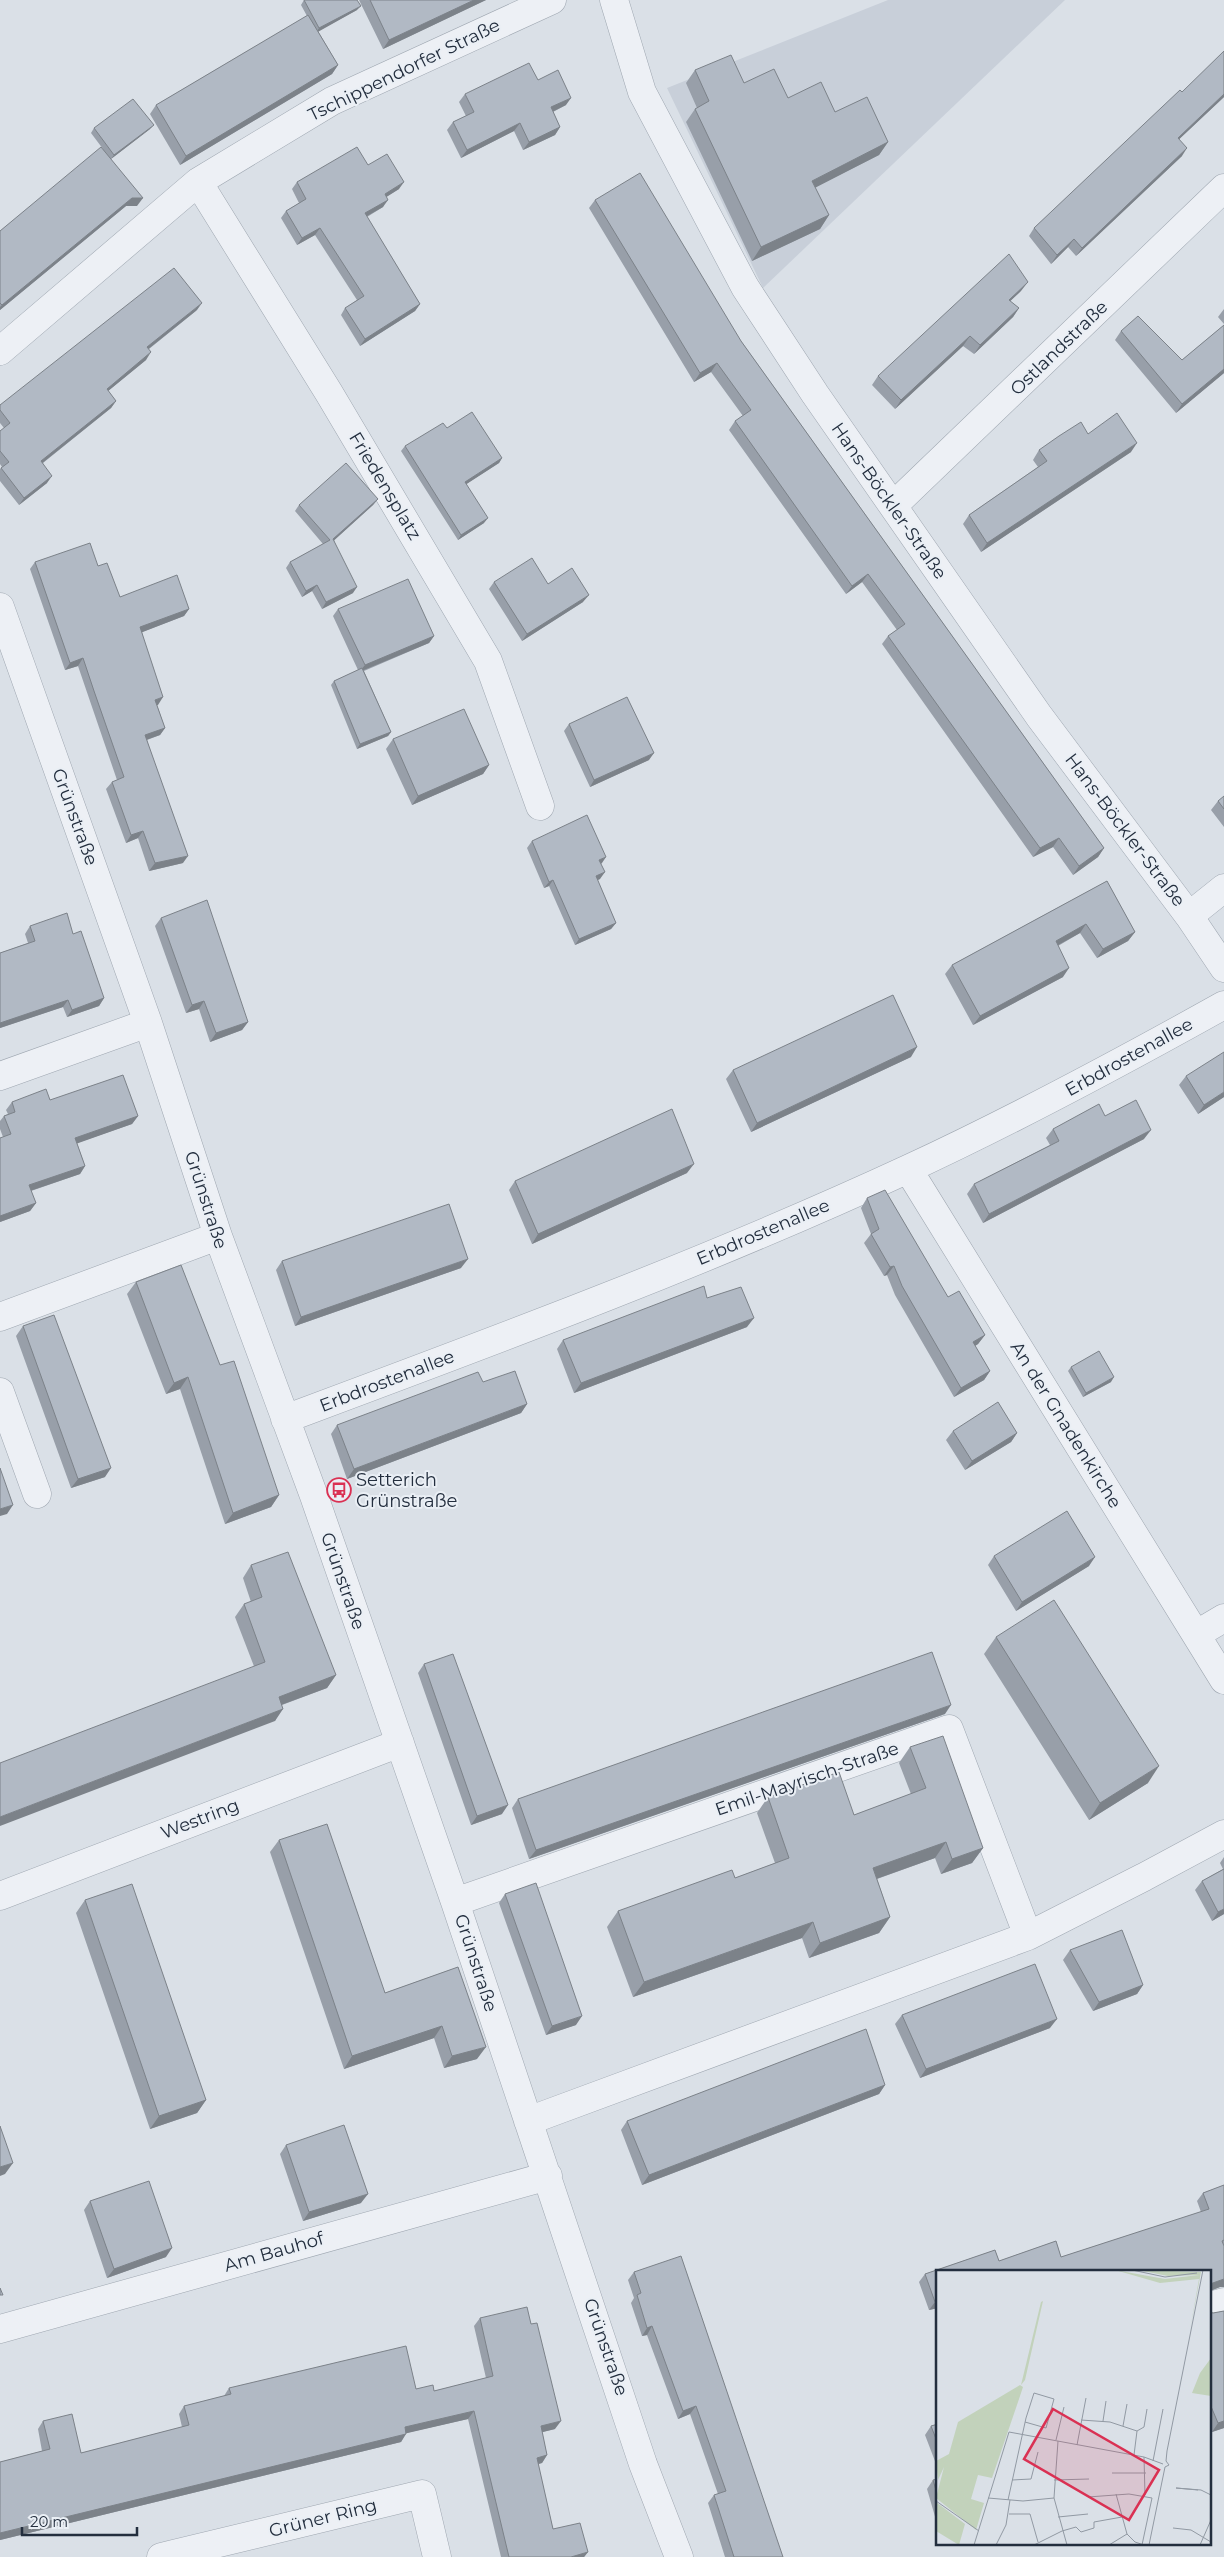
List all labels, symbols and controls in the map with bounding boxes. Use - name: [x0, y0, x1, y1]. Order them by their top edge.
- street label: Tschippendorfer Straße: [304, 14, 504, 126]
- street label: Ostlandstraße: [1006, 296, 1112, 400]
- street label: Hans-Böckler-Straße: [827, 418, 952, 584]
- street label: Friedensplatz: [344, 428, 426, 544]
- street label: Hans-Böckler-Straße: [1060, 749, 1190, 911]
- street label: Grünstraße: [47, 766, 103, 869]
- street label: Erbdrostenallee: [1061, 1013, 1197, 1101]
- street label: Grünstraße: [180, 1148, 232, 1252]
- street label: Erbdrostenallee: [693, 1194, 833, 1270]
- street label: An der Gnadenkirche: [1006, 1338, 1126, 1513]
- street label: Erbdrostenallee: [316, 1345, 458, 1417]
- place label: Setterich Grünstraße: [356, 1469, 458, 1512]
- bus stop icon: Setterich Grünstraße: [326, 1477, 352, 1503]
- street label: Grünstraße: [316, 1529, 370, 1633]
- street label: Emil-Mayrisch-Straße: [712, 1737, 902, 1821]
- street label: Westring: [158, 1794, 242, 1844]
- street label: Grünstraße: [450, 1911, 502, 2015]
- street label: Am Bauhof: [222, 2227, 327, 2277]
- inset map: [936, 2270, 1212, 2544]
- street label: Grünstraße: [579, 2295, 633, 2399]
- street label: Grüner Ring: [267, 2494, 379, 2542]
- scale bar: [22, 2504, 138, 2536]
- text: 20 m: [30, 2512, 68, 2531]

